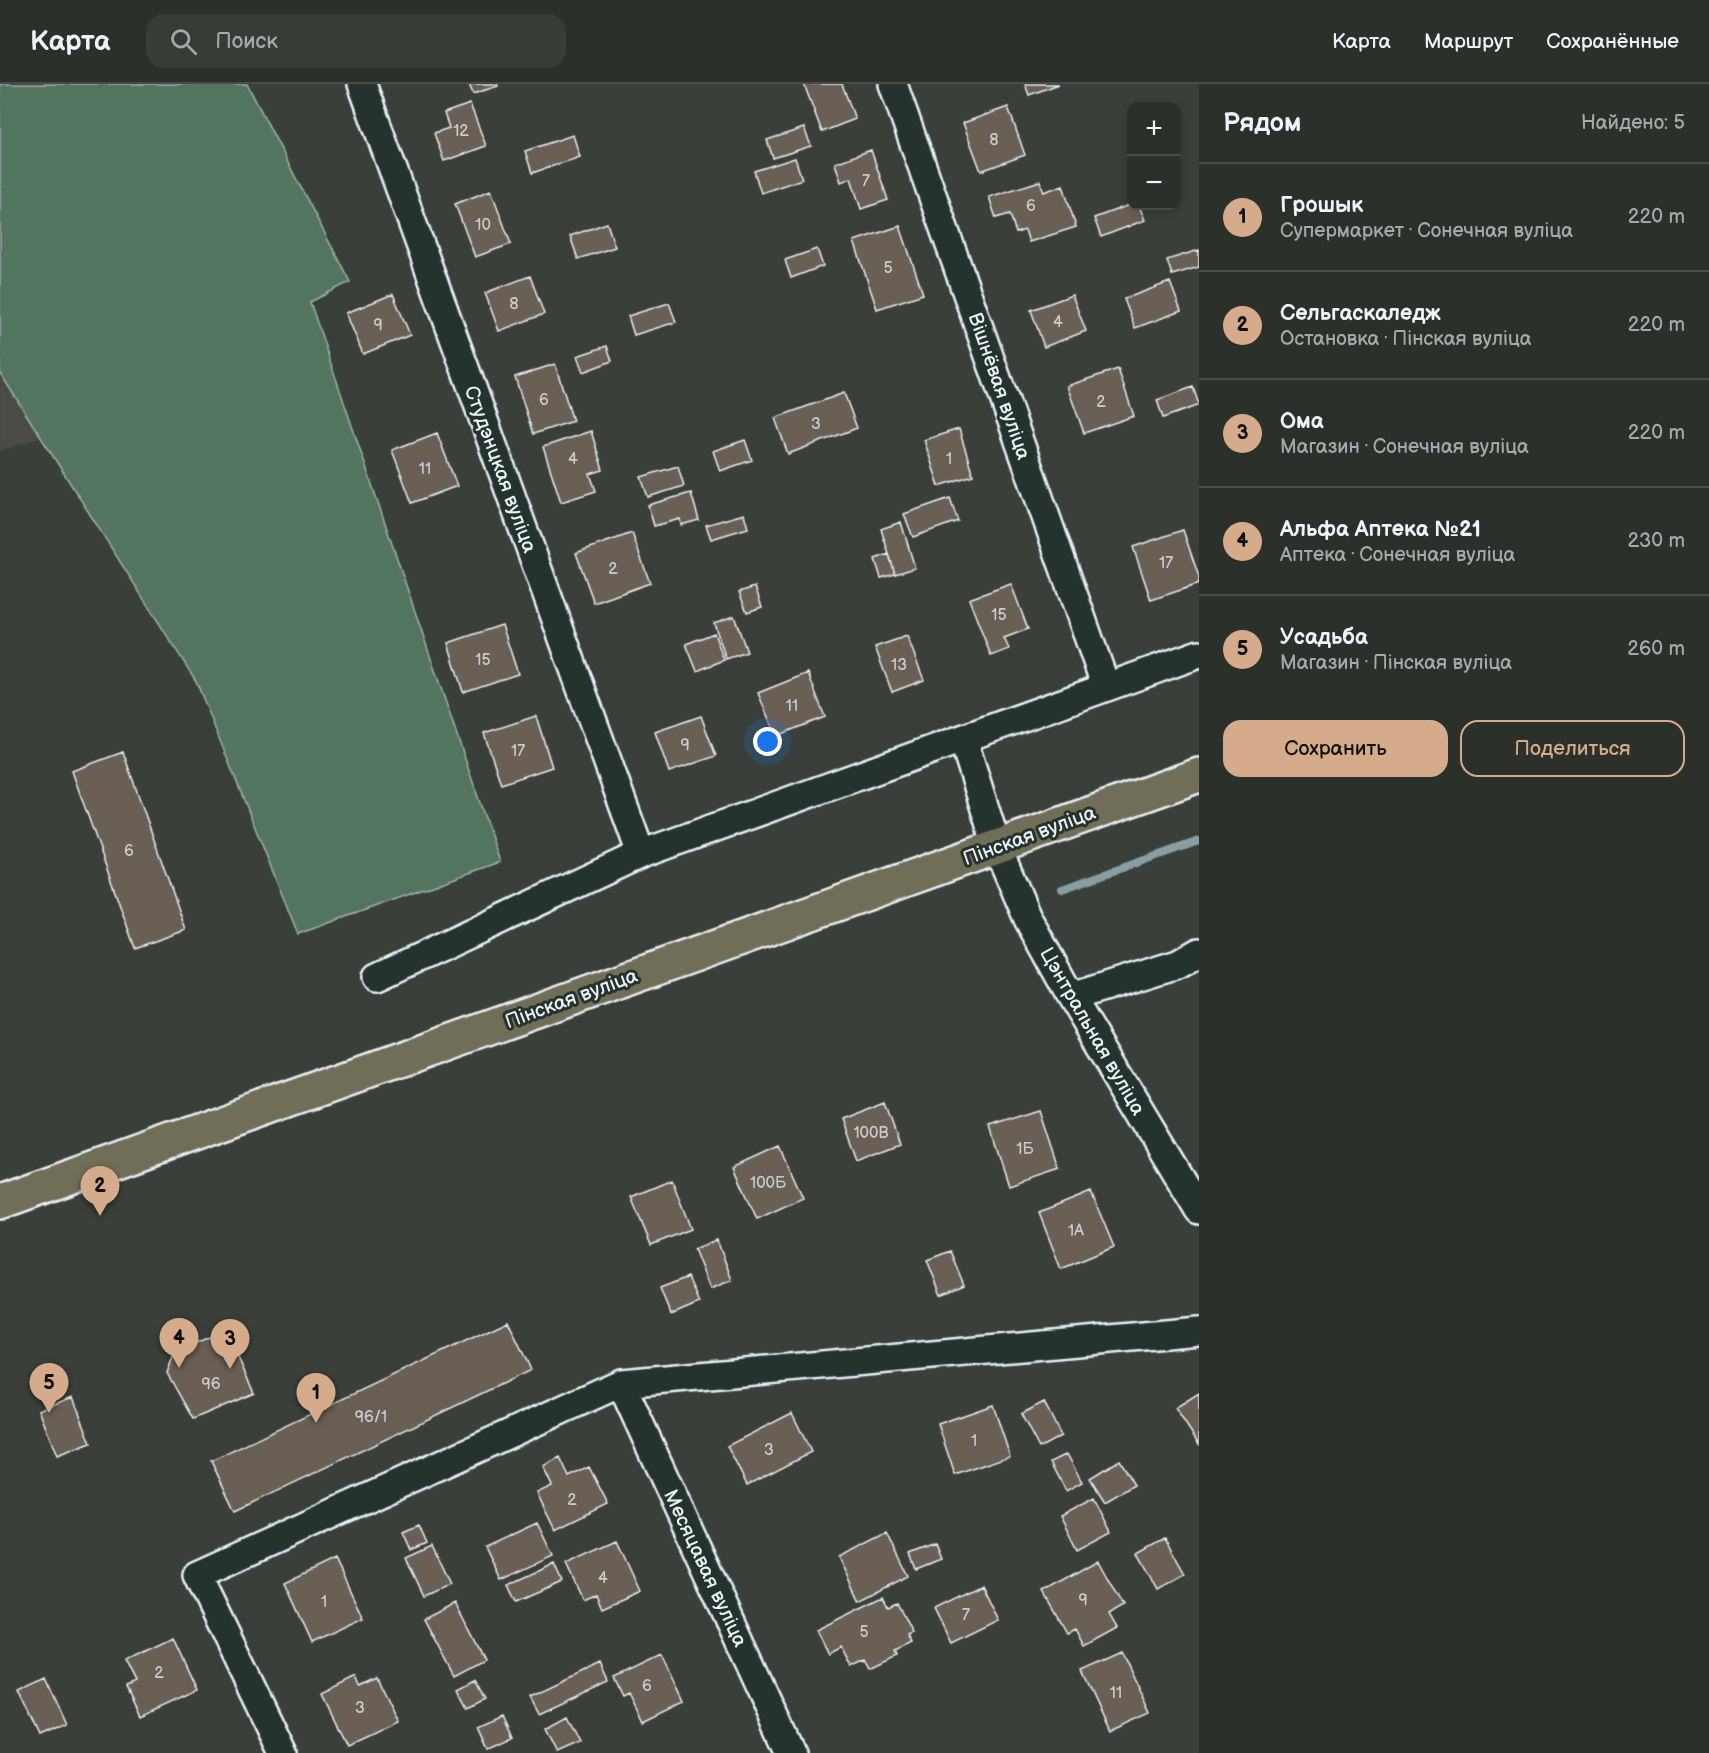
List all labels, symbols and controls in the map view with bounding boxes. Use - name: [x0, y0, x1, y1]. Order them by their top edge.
- search box: [146, 14, 566, 68]
- text: Карта: [30, 25, 110, 58]
- icon: search: [167, 25, 200, 58]
- text: Поиск: [215, 28, 278, 55]
- text: Карта: [1332, 29, 1391, 54]
- text: Маршрут: [1424, 29, 1513, 54]
- text: Сохранённые: [1546, 29, 1679, 54]
- map controls: [1127, 102, 1181, 210]
- button: +: [1127, 102, 1181, 156]
- text: Рядом: [1223, 108, 1301, 139]
- text: Найдено: 5: [1581, 111, 1685, 135]
- house number: 12: [453, 122, 469, 141]
- house number: 8: [989, 131, 999, 150]
- button: −: [1127, 156, 1181, 210]
- house number: 7: [862, 172, 870, 191]
- text: Грошык: [1280, 192, 1363, 219]
- house number: 6: [1026, 197, 1036, 216]
- text: 1: [1238, 205, 1247, 229]
- text: 220 m: [1628, 205, 1685, 229]
- house number: 10: [475, 216, 491, 235]
- text: Супермаркет · Сонечная вуліца: [1280, 219, 1573, 243]
- house number: 5: [883, 259, 893, 278]
- house number: 8: [509, 295, 519, 314]
- text: Сельгаскаледж: [1280, 300, 1441, 327]
- street label: Вішнёвая вуліца: [963, 310, 1035, 463]
- house number: 4: [1053, 313, 1063, 332]
- text: 2: [1237, 313, 1248, 337]
- text: 220 m: [1628, 313, 1685, 337]
- house number: 9: [373, 316, 383, 335]
- text: Остановка · Пінская вуліца: [1280, 327, 1532, 351]
- street label: Студэнцкая вуліца: [459, 383, 541, 556]
- house number: 6: [539, 391, 549, 410]
- house number: 2: [1096, 393, 1106, 412]
- text: Ома: [1280, 408, 1324, 435]
- house number: 3: [811, 415, 821, 434]
- text: 3: [1237, 421, 1248, 445]
- text: 220 m: [1628, 421, 1685, 445]
- text: Магазин · Сонечная вуліца: [1280, 435, 1529, 459]
- house number: 4: [568, 450, 578, 469]
- house number: 1: [946, 450, 952, 469]
- house number: 11: [419, 460, 431, 479]
- text: Альфа Аптека №21: [1280, 516, 1481, 543]
- text: 4: [1237, 529, 1248, 553]
- text: 230 m: [1628, 529, 1685, 553]
- text: Аптека · Сонечная вуліца: [1280, 543, 1515, 567]
- house number: 17: [1159, 554, 1173, 573]
- house number: 2: [608, 560, 618, 579]
- house number: 15: [991, 606, 1007, 625]
- text: Усадьба: [1280, 624, 1368, 651]
- text: 5: [1237, 637, 1248, 661]
- text: 260 m: [1627, 637, 1685, 661]
- house number: 15: [475, 651, 491, 670]
- text: Магазин · Пінская вуліца: [1280, 651, 1512, 675]
- house number: 13: [891, 656, 907, 675]
- house number: 11: [786, 697, 798, 716]
- button: Сохранить: [1223, 720, 1448, 777]
- button: Поделиться: [1460, 720, 1685, 777]
- your location: [753, 727, 782, 756]
- house number: 9: [680, 736, 690, 755]
- house number: 17: [511, 742, 525, 761]
- street label: Пінская вуліца: [960, 801, 1099, 871]
- house number: 6: [124, 842, 134, 861]
- street label: Цэнтральная вуліца: [1034, 943, 1150, 1120]
- street label: Пінская вуліца: [502, 964, 641, 1034]
- house number: 100В: [853, 1124, 889, 1143]
- house number: 1Б: [1016, 1140, 1035, 1159]
- pin: 2: [80, 1166, 120, 1216]
- house number: 100Б: [750, 1174, 787, 1193]
- house number: 1А: [1068, 1222, 1084, 1241]
- pin: 4: [160, 1318, 198, 1368]
- pin: 3: [210, 1320, 250, 1369]
- pin: 5: [29, 1364, 68, 1413]
- pin: 1: [296, 1374, 336, 1423]
- house number: 96: [201, 1375, 221, 1394]
- house number: 96/1: [355, 1408, 387, 1427]
- house number: 1: [971, 1432, 977, 1451]
- house number: 3: [764, 1441, 774, 1460]
- street label: Месяцавая вуліца: [658, 1486, 752, 1651]
- house number: 2: [567, 1491, 577, 1510]
- house number: 4: [598, 1569, 608, 1588]
- house number: 9: [1078, 1591, 1088, 1610]
- house number: 1: [321, 1593, 327, 1612]
- house number: 7: [962, 1606, 970, 1625]
- house number: 5: [859, 1623, 869, 1642]
- house number: 2: [154, 1664, 164, 1683]
- house number: 6: [642, 1677, 652, 1696]
- house number: 11: [1110, 1684, 1122, 1703]
- house number: 3: [355, 1699, 365, 1718]

